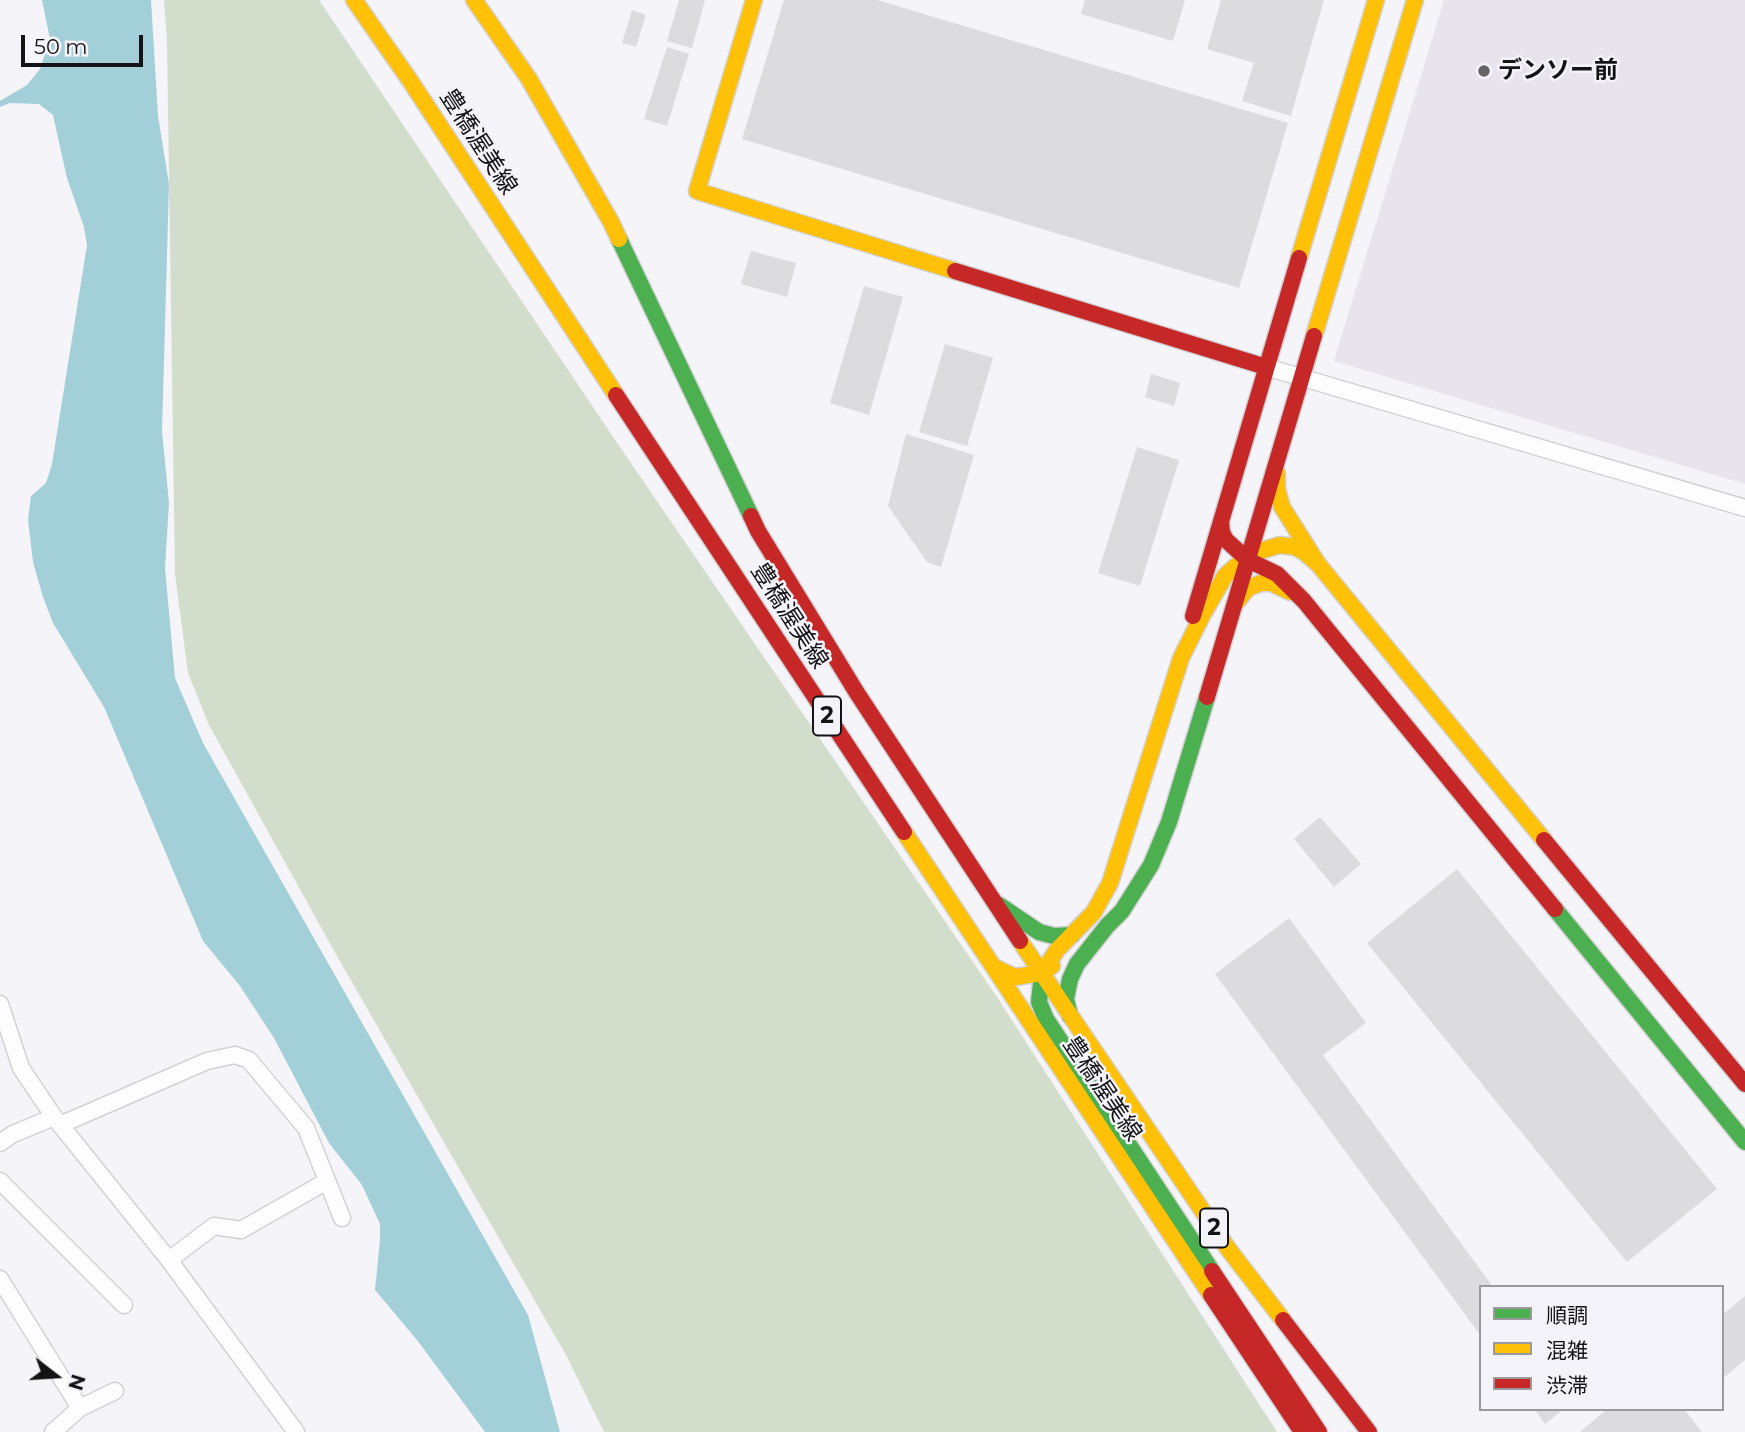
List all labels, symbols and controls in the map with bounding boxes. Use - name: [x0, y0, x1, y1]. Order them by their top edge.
- scale bar: [24, 21, 147, 65]
- text: 50 m: [34, 34, 88, 59]
- place label: デンソー前: [1498, 57, 1618, 85]
- marker: デンソー前: [1476, 63, 1492, 79]
- street label: 豊橋渥美線: [433, 84, 523, 200]
- street label: 豊橋渥美線: [744, 558, 834, 674]
- road number: 2: [813, 696, 841, 736]
- street label: 豊橋渥美線: [1057, 1031, 1147, 1147]
- road number: 2: [1200, 1208, 1228, 1247]
- legend: [1479, 1285, 1724, 1411]
- text: 順調: [1546, 1303, 1588, 1328]
- text: 混雑: [1546, 1338, 1588, 1363]
- north arrow: [21, 1341, 91, 1411]
- text: N: [63, 1372, 90, 1393]
- text: 渋滞: [1546, 1373, 1588, 1398]

